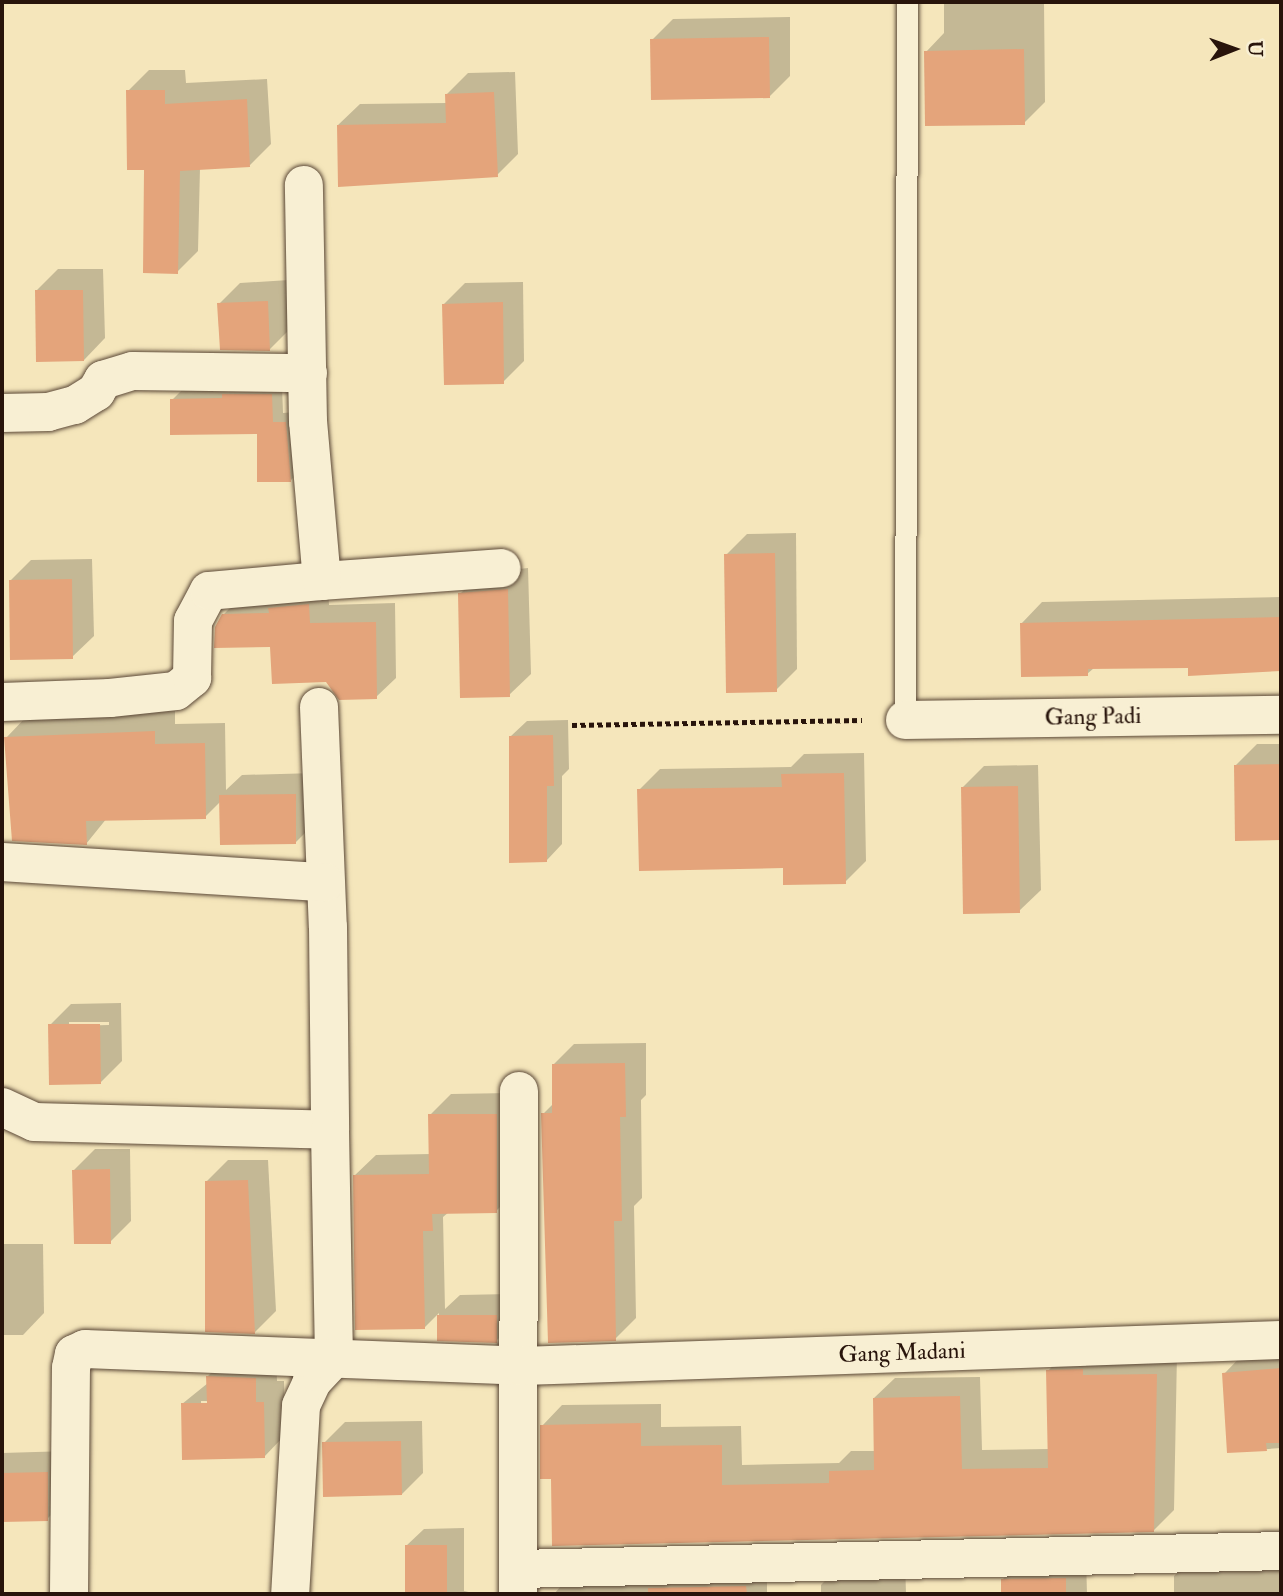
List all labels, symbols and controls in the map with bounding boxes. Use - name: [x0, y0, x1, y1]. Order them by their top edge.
- north arrow: [1199, 14, 1269, 84]
- text: U: [1243, 40, 1267, 57]
- street label: Gang Padi: [1044, 702, 1142, 732]
- street label: Gang Madani: [838, 1337, 966, 1369]

